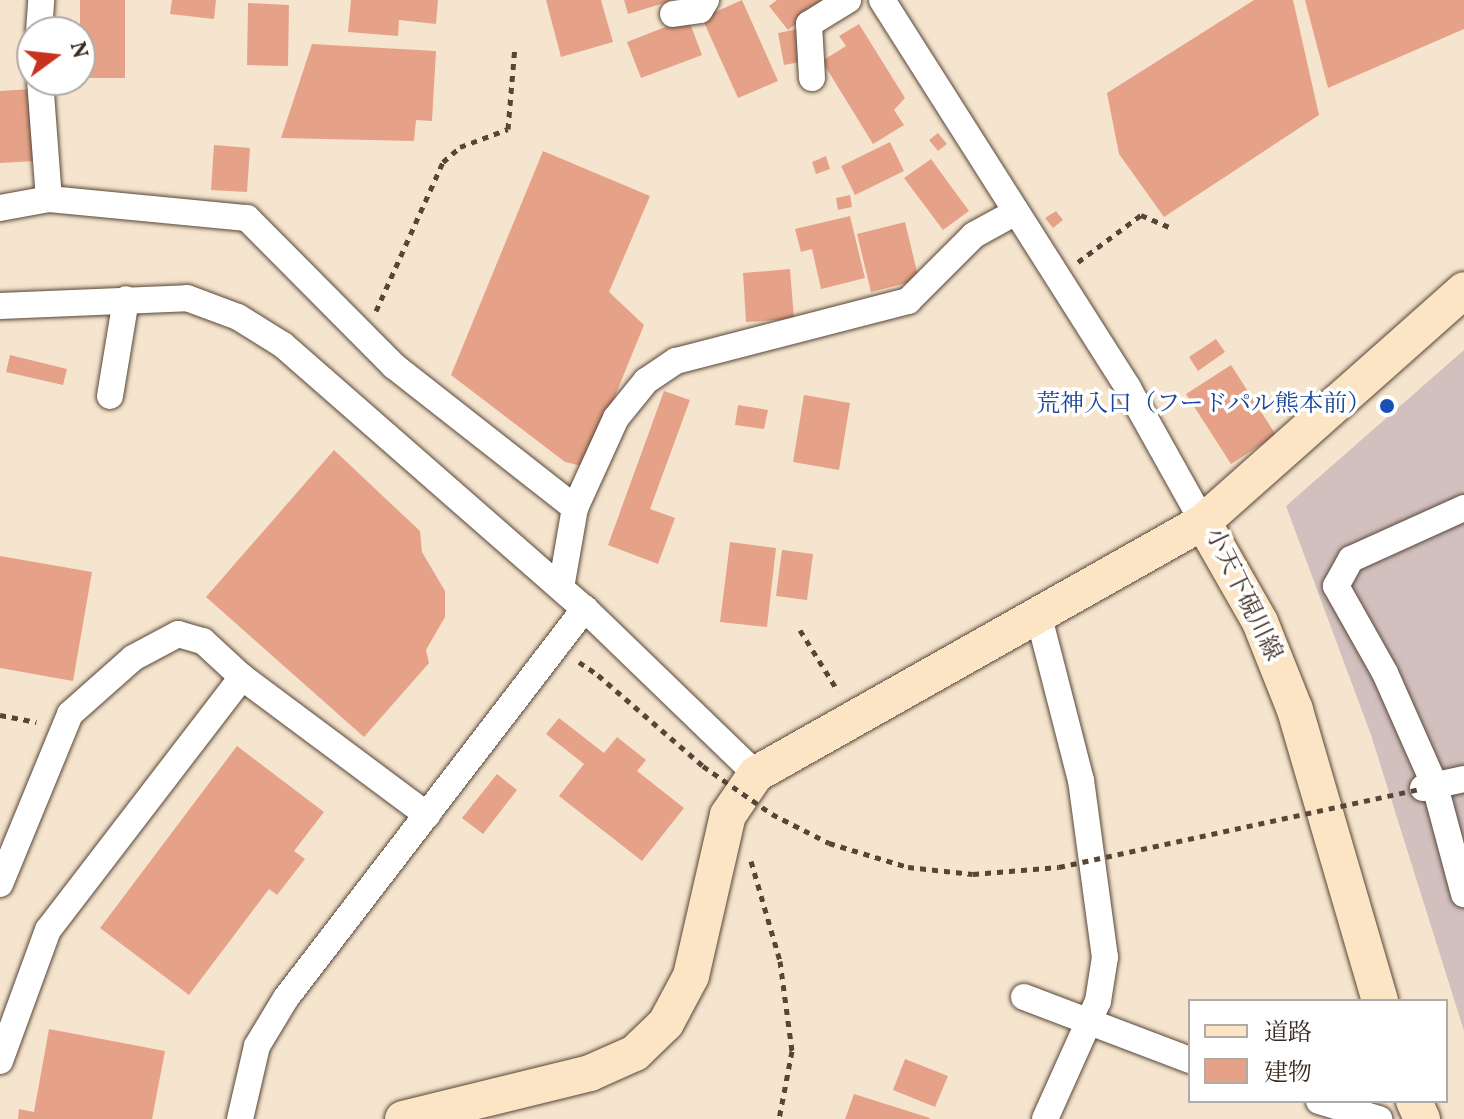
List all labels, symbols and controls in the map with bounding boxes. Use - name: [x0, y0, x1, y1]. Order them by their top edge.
- north arrow: [16, 16, 96, 96]
- text: N: [61, 38, 95, 62]
- place label: 荒神入口（フードパル熊本前）: [1036, 392, 1371, 420]
- marker: 荒神入口（フードパル熊本前）: [1378, 397, 1396, 415]
- street label: 小天下硯川線: [1197, 524, 1287, 666]
- legend: [1188, 999, 1448, 1103]
- text: 道路: [1264, 1017, 1312, 1051]
- text: 建物: [1264, 1057, 1312, 1091]

